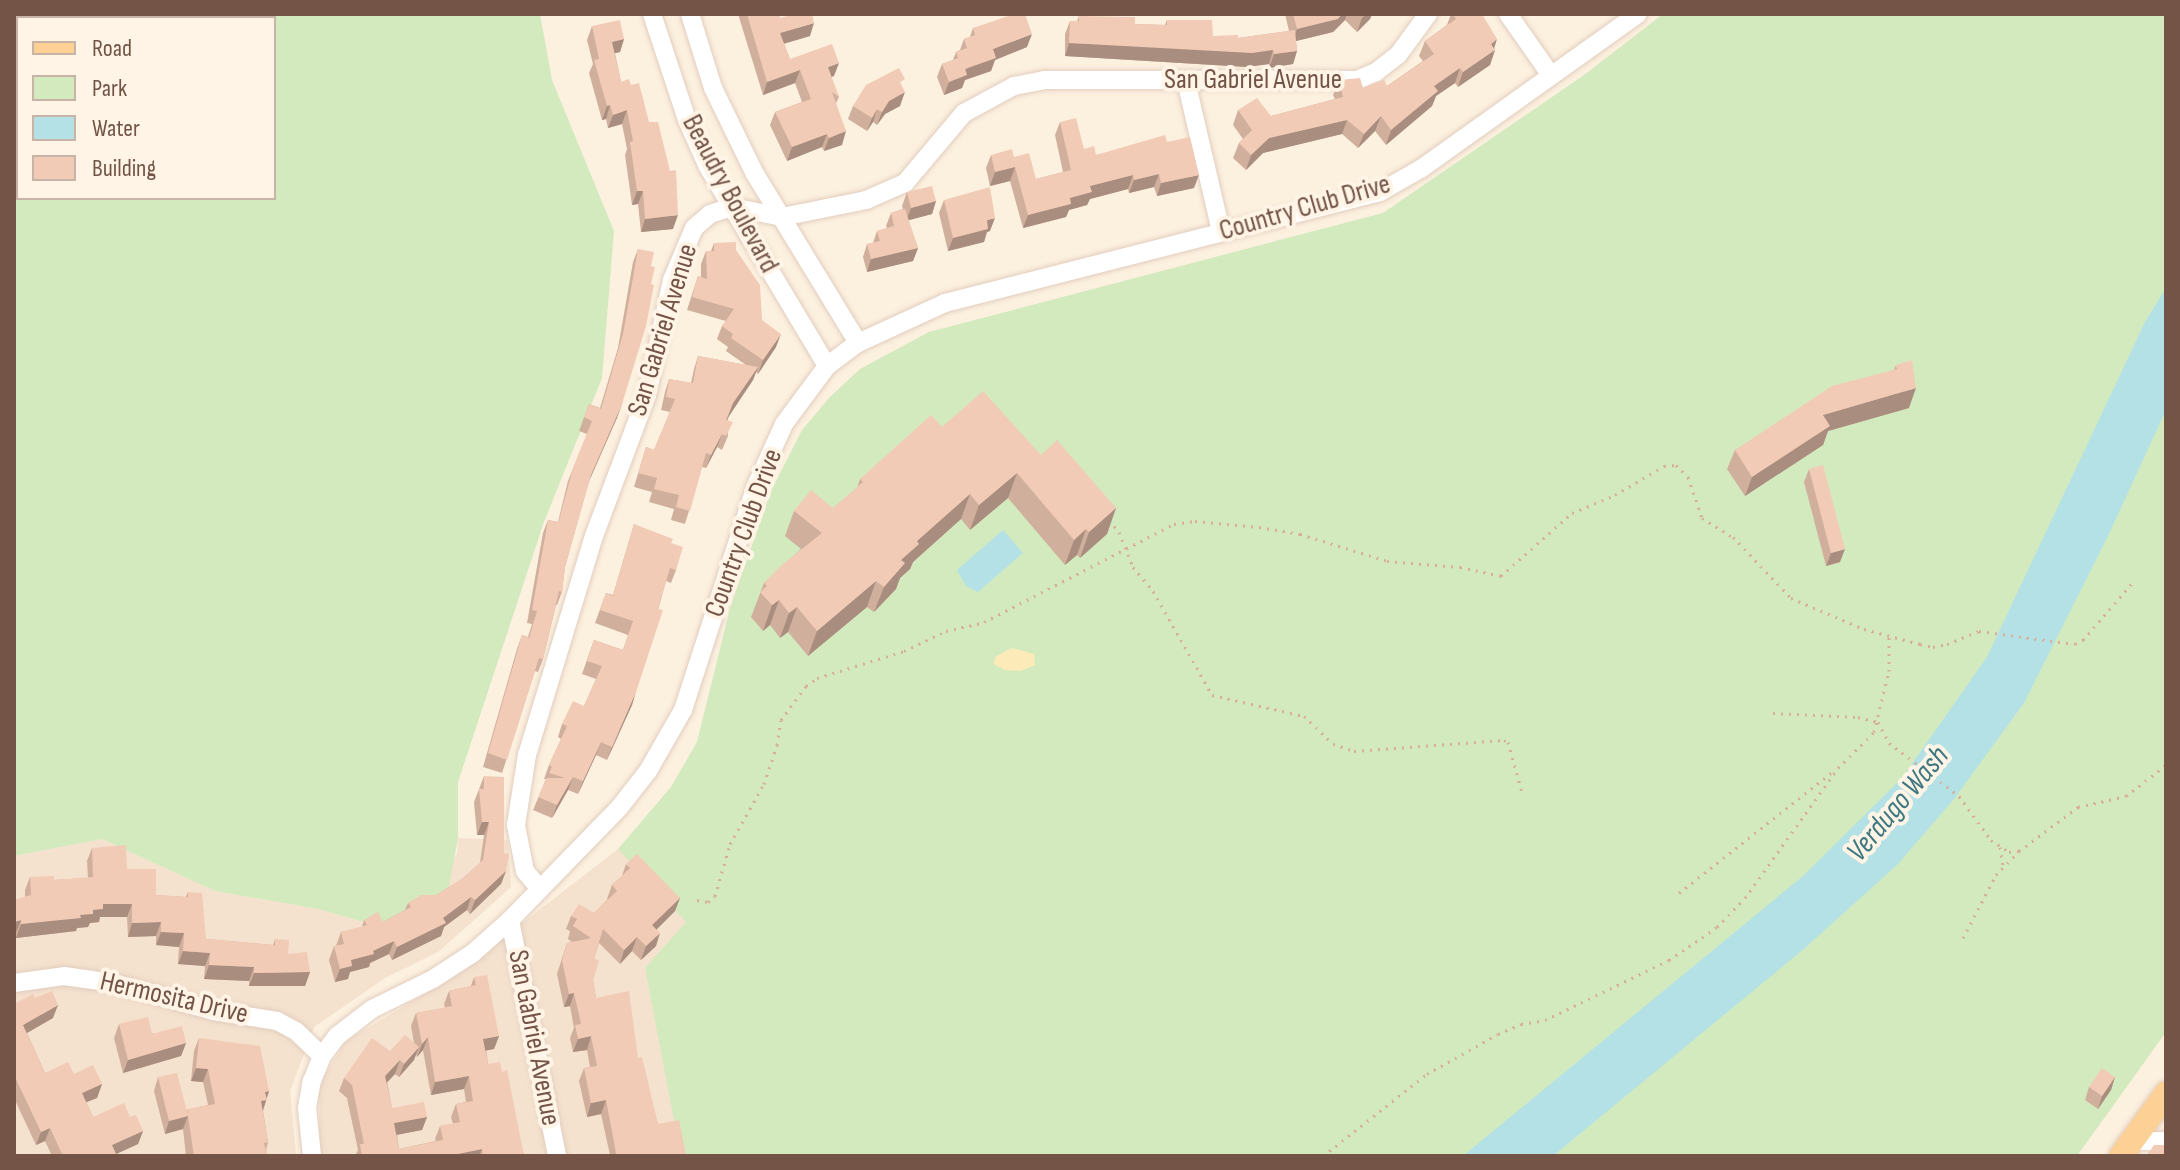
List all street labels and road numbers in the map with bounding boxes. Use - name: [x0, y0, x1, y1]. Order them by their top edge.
- street label: San Gabriel Avenue: [1164, 63, 1342, 97]
- street label: Beaudry Boulevard: [674, 109, 786, 279]
- street label: Country Club Drive: [1216, 168, 1394, 248]
- street label: San Gabriel Avenue: [621, 240, 705, 420]
- street label: Country Club Drive: [698, 444, 790, 622]
- street label: San Gabriel Avenue: [501, 947, 567, 1129]
- street label: Hermosita Drive: [97, 965, 251, 1031]

